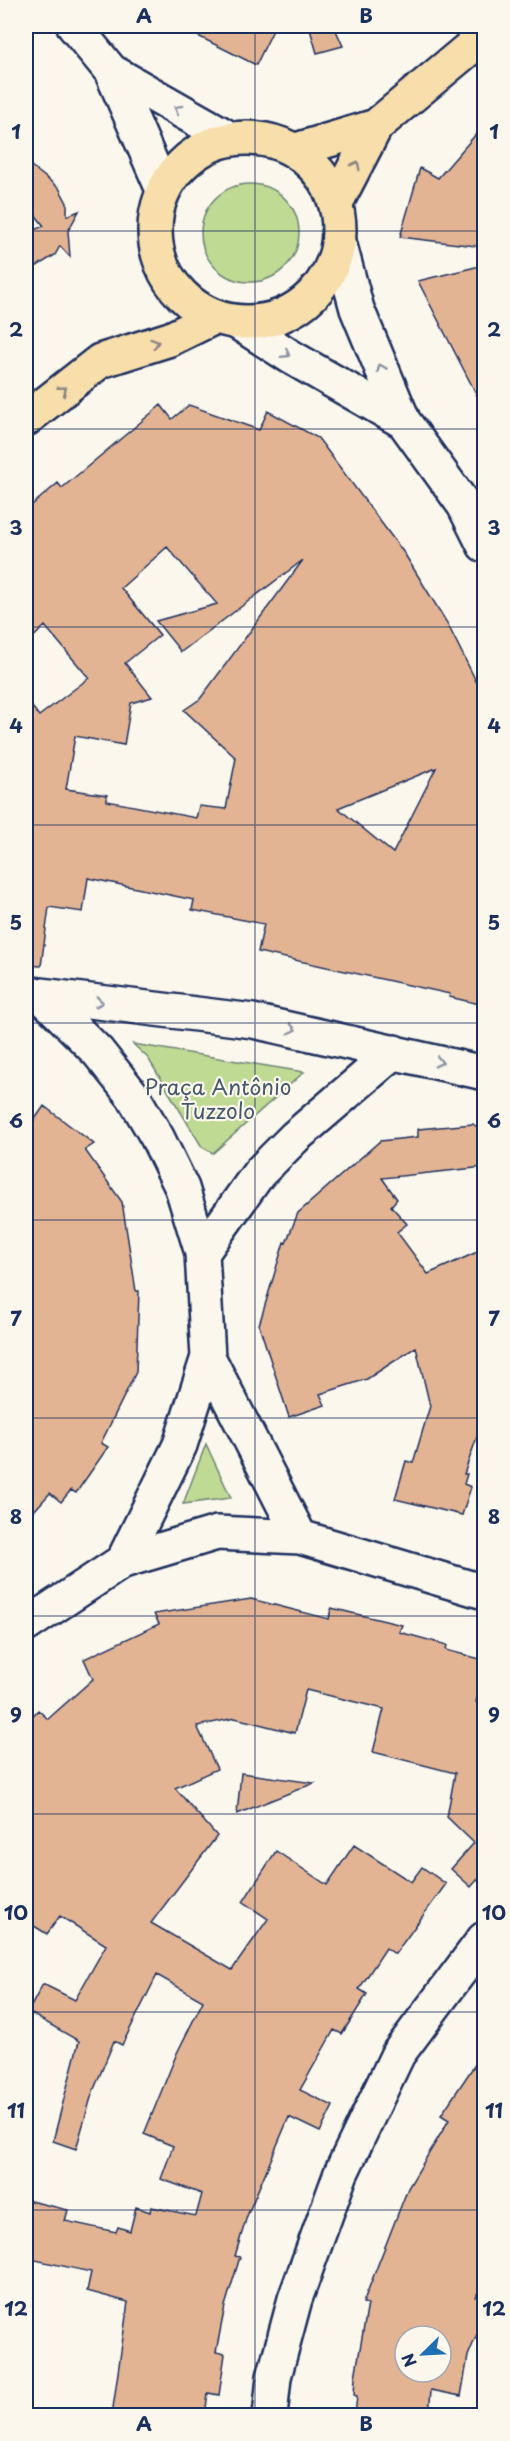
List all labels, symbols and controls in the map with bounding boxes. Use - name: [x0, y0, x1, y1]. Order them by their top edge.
- text: A: [136, 0, 152, 30]
- text: B: [359, 0, 373, 30]
- one-way arrow: [174, 105, 184, 116]
- text: 1: [11, 116, 21, 146]
- text: 1: [489, 116, 499, 146]
- one-way arrow: [349, 160, 360, 171]
- text: 2: [9, 314, 23, 344]
- text: 2: [487, 314, 501, 344]
- one-way arrow: [149, 338, 160, 350]
- one-way arrow: [280, 346, 290, 358]
- one-way arrow: [376, 364, 388, 375]
- one-way arrow: [56, 387, 67, 398]
- text: 3: [9, 512, 23, 542]
- text: 3: [487, 512, 501, 542]
- text: 4: [9, 710, 23, 740]
- text: 4: [487, 710, 501, 740]
- text: 5: [10, 907, 22, 937]
- text: 5: [488, 907, 500, 937]
- one-way arrow: [94, 995, 104, 1007]
- one-way arrow: [287, 1022, 297, 1035]
- one-way arrow: [434, 1055, 444, 1068]
- park label: Praça Antônio Tuzzolo: [145, 1070, 291, 1126]
- text: 6: [9, 1105, 23, 1135]
- text: 6: [487, 1105, 501, 1135]
- text: 7: [10, 1303, 22, 1333]
- text: 7: [488, 1303, 500, 1333]
- text: 8: [10, 1501, 22, 1531]
- text: 8: [488, 1501, 500, 1531]
- text: 9: [10, 1699, 22, 1729]
- text: 9: [488, 1699, 500, 1729]
- text: 10: [4, 1897, 28, 1927]
- text: 10: [482, 1897, 506, 1927]
- text: 11: [7, 2095, 25, 2125]
- text: 11: [485, 2095, 503, 2125]
- text: 12: [4, 2293, 28, 2323]
- text: 12: [482, 2293, 506, 2323]
- north arrow: [393, 2324, 453, 2384]
- text: N: [395, 2350, 422, 2371]
- text: A: [136, 2408, 152, 2438]
- text: B: [359, 2408, 373, 2438]

